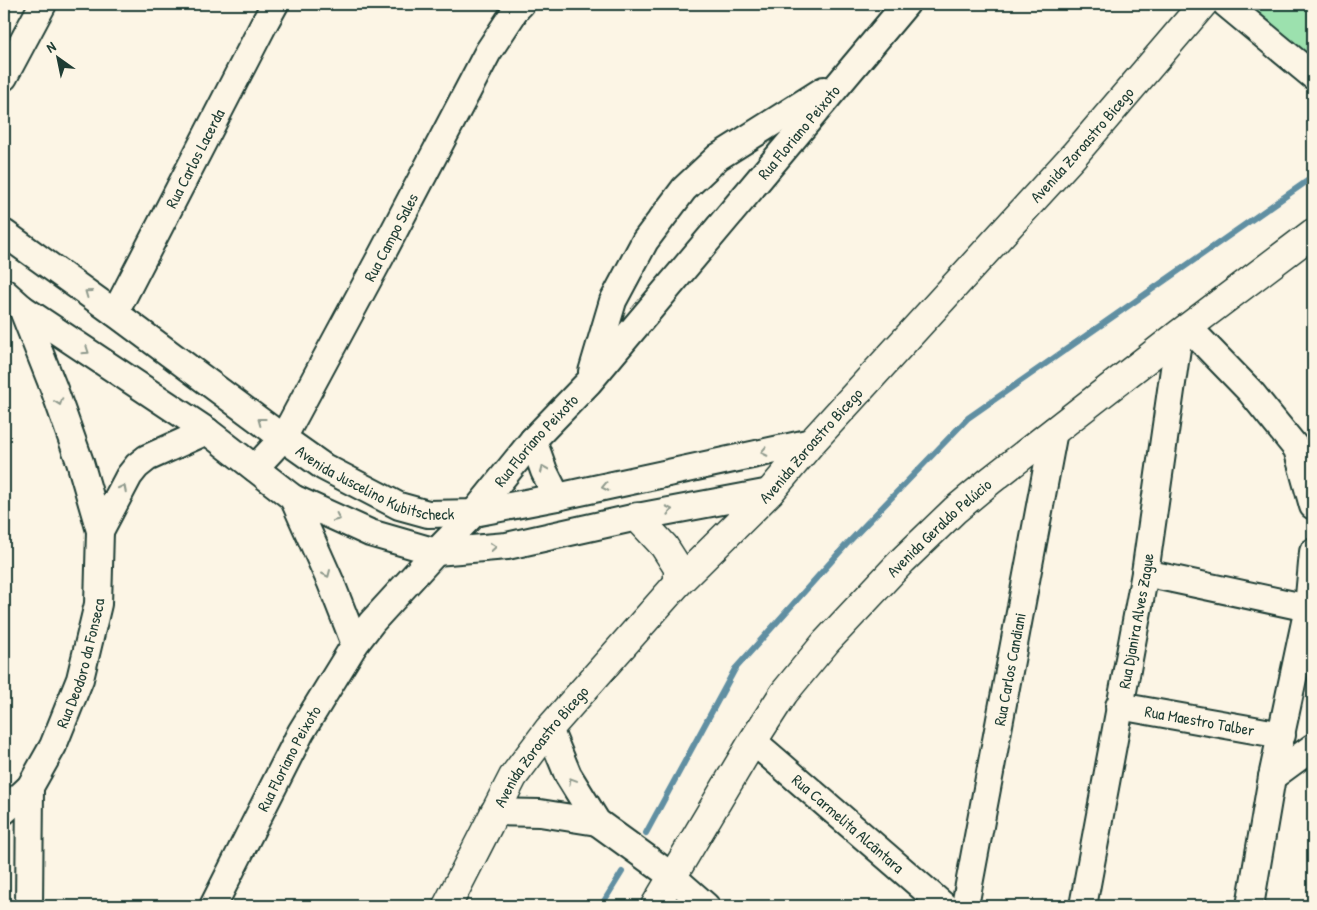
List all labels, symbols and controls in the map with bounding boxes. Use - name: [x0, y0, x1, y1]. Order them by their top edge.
- north arrow: [32, 32, 82, 82]
- text: N: [42, 36, 59, 57]
- street label: Rua Floriano Peixoto: [753, 80, 845, 184]
- street label: Avenida Zoroastro Bicego: [1025, 82, 1139, 207]
- street label: Rua Carlos Lacerda: [160, 105, 229, 212]
- street label: Rua Campo Sales: [358, 189, 423, 285]
- one-way arrow: [84, 290, 94, 299]
- one-way arrow: [80, 345, 90, 354]
- street label: Avenida Zoroastro Bicego: [754, 382, 868, 508]
- street label: Rua Floriano Peixoto: [489, 389, 583, 491]
- one-way arrow: [53, 398, 63, 406]
- one-way arrow: [258, 419, 267, 427]
- street label: Avenida Juscelino Kubitscheck: [292, 440, 455, 525]
- one-way arrow: [759, 446, 768, 457]
- one-way arrow: [539, 465, 550, 474]
- street label: Avenida Geraldo Pelúcio: [882, 473, 996, 582]
- one-way arrow: [601, 481, 609, 491]
- one-way arrow: [117, 484, 127, 493]
- one-way arrow: [665, 506, 674, 516]
- one-way arrow: [332, 512, 341, 522]
- one-way arrow: [490, 542, 498, 553]
- street label: Rua Djanira Alves Zague: [1113, 551, 1159, 690]
- one-way arrow: [320, 569, 331, 578]
- street label: Rua Deodoro da Fonseca: [50, 598, 109, 731]
- street label: Rua Carlos Candiani: [988, 611, 1031, 728]
- street label: Avenida Zoroastro Bicego: [488, 680, 594, 811]
- street label: Rua Maestro Talber: [1143, 700, 1256, 741]
- street label: Rua Floriano Peixoto: [252, 701, 326, 815]
- street label: Rua Carmelita Alcântara: [788, 769, 909, 878]
- one-way arrow: [568, 778, 578, 787]

